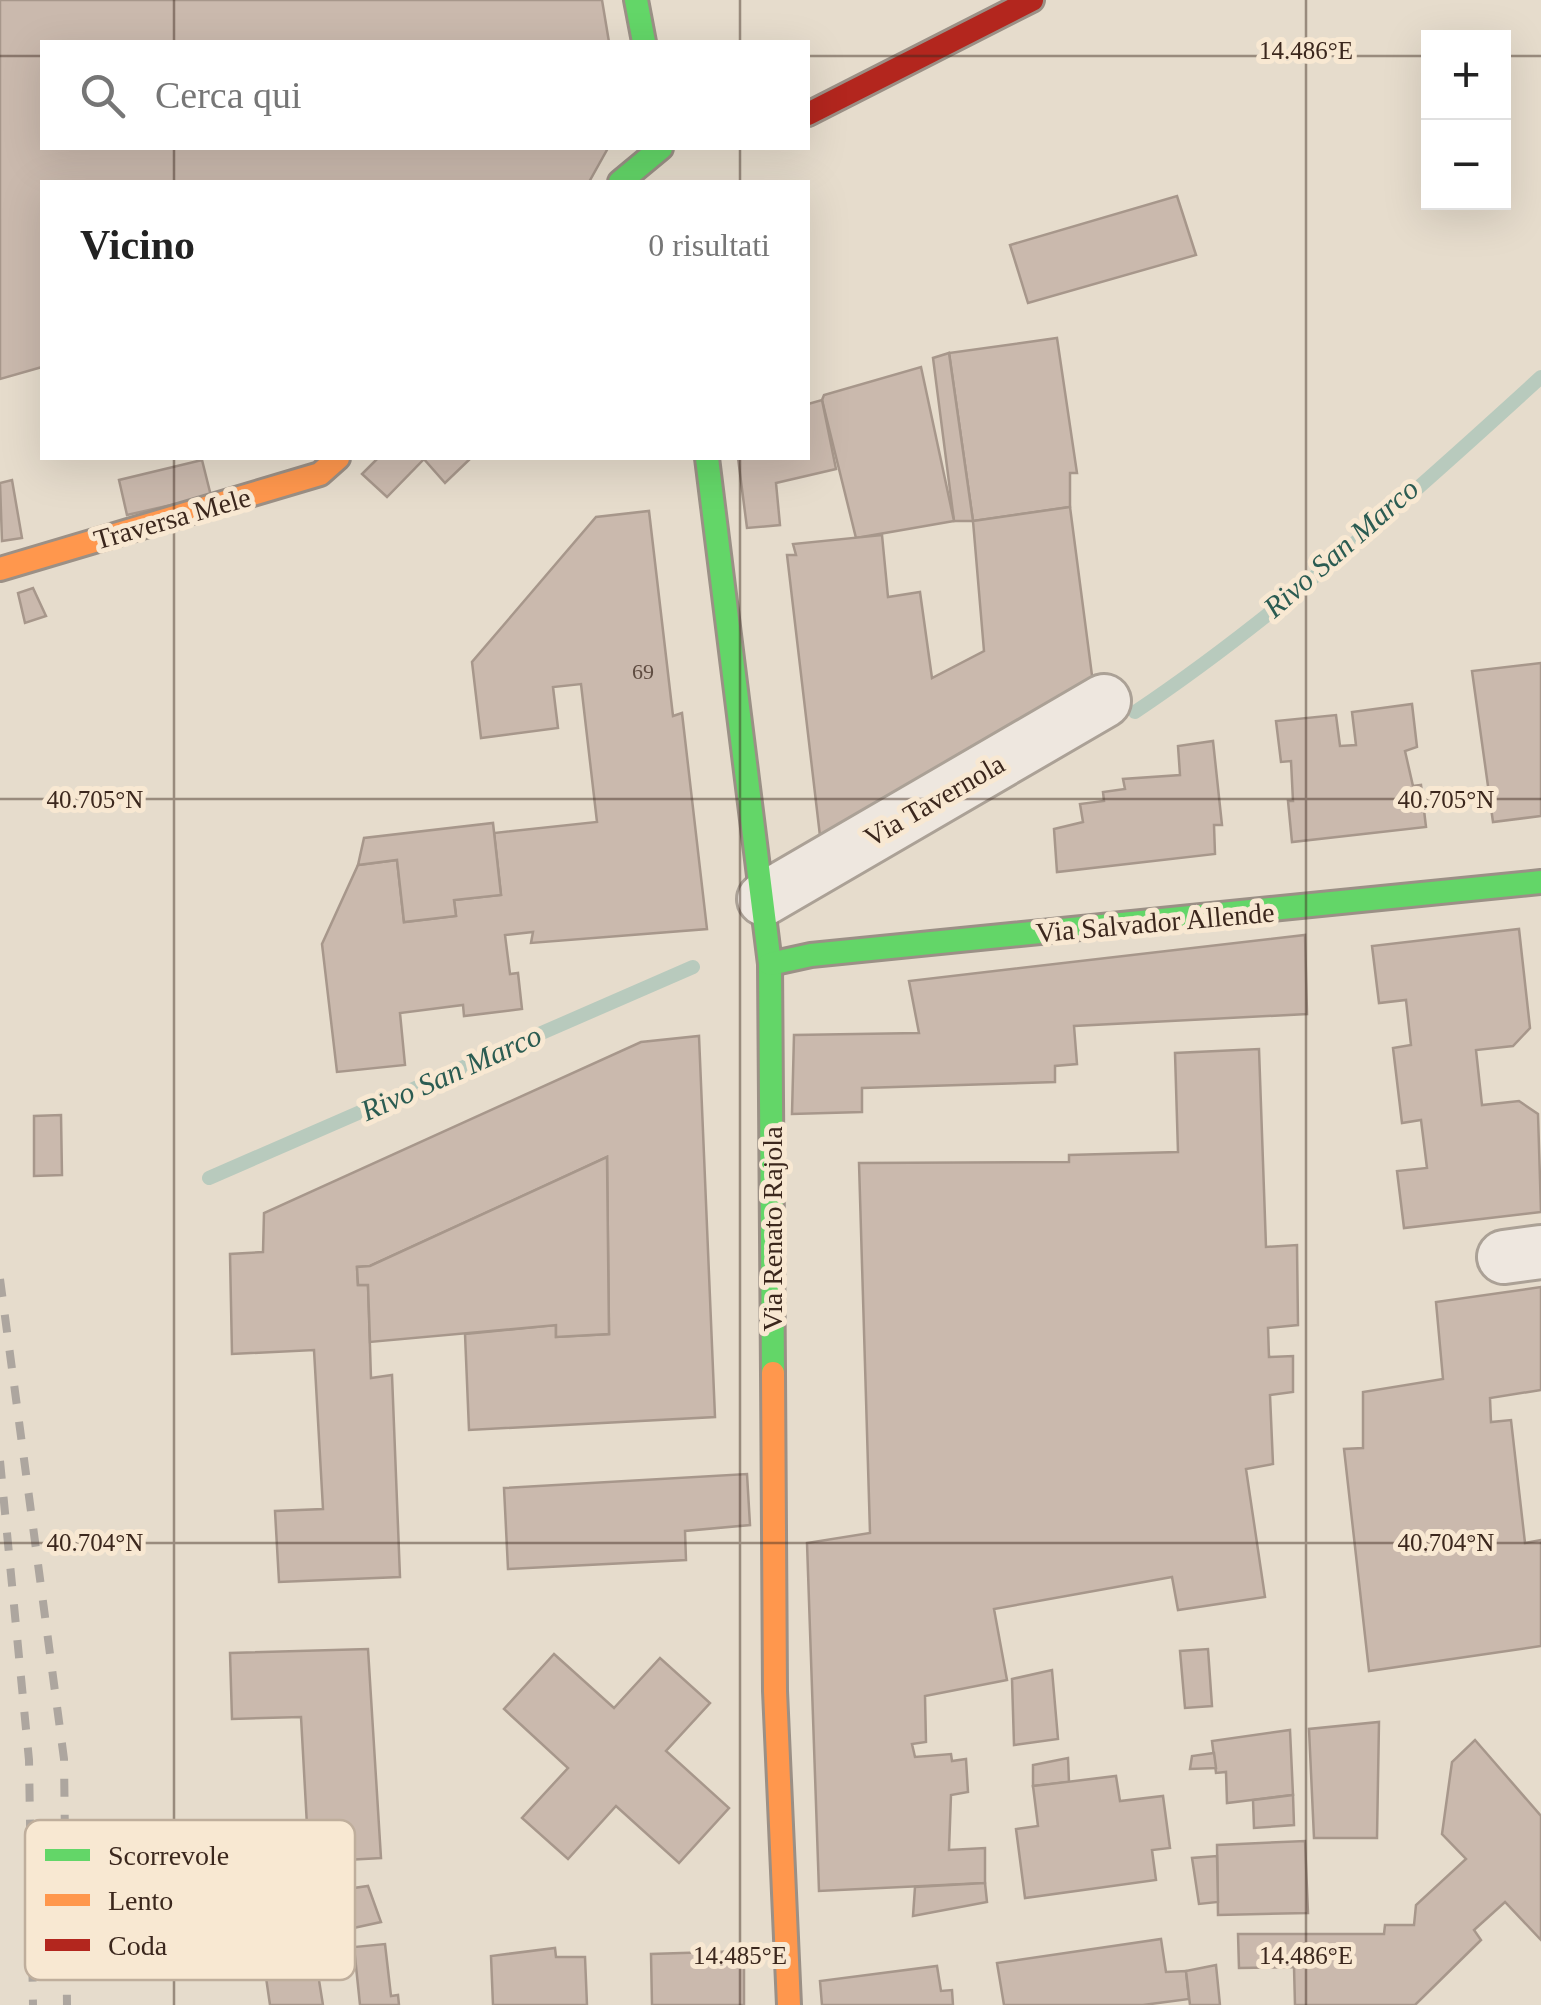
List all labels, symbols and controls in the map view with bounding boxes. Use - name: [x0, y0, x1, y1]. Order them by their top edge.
- map controls: [1421, 30, 1511, 210]
- button: +: [1421, 30, 1511, 120]
- text: 14.486°E: [1259, 37, 1353, 64]
- search box: [40, 40, 810, 150]
- icon: search: [75, 68, 130, 123]
- text: Cerca qui: [155, 74, 302, 116]
- button: −: [1421, 120, 1511, 210]
- text: Vicino: [80, 222, 195, 268]
- text: 0 risultati: [648, 227, 770, 263]
- water label: Rivo San Marco: [1256, 472, 1425, 624]
- street label: Traversa Mele: [90, 481, 254, 556]
- house number: 69: [632, 659, 654, 684]
- street label: Via Tavernola: [859, 748, 1010, 853]
- text: 40.705°N: [47, 786, 143, 813]
- text: 40.705°N: [1398, 786, 1494, 813]
- street label: Via Salvador Allende: [1034, 897, 1276, 948]
- water label: Rivo San Marco: [355, 1018, 546, 1127]
- street label: Via Renato Rajola: [757, 1126, 788, 1332]
- text: 40.704°N: [47, 1529, 143, 1556]
- text: 40.704°N: [1398, 1529, 1494, 1556]
- legend: [25, 1820, 355, 1980]
- text: Scorrevole: [108, 1840, 229, 1871]
- text: Lento: [108, 1885, 173, 1916]
- text: Coda: [108, 1930, 168, 1961]
- text: 14.485°E: [693, 1942, 787, 1969]
- text: 14.486°E: [1259, 1942, 1353, 1969]

